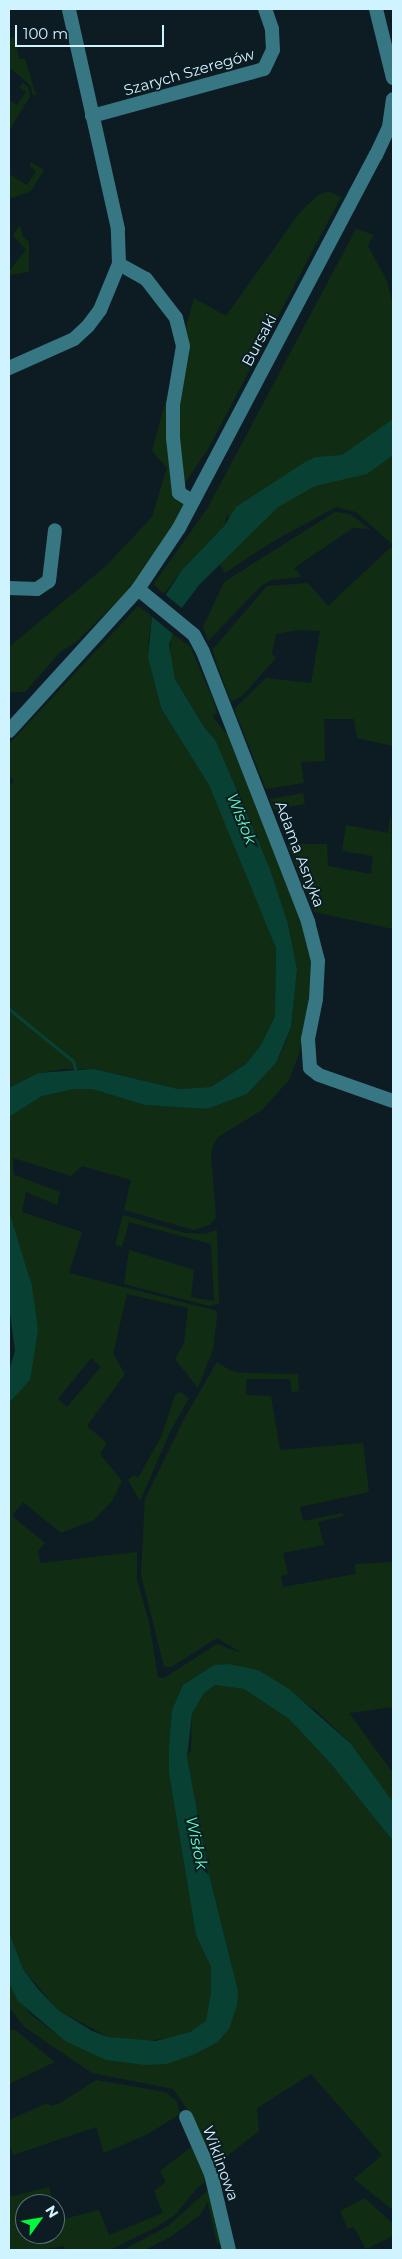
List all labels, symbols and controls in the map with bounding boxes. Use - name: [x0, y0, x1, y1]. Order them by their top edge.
- scale bar: [18, 15, 166, 47]
- text: 100 m: [23, 24, 68, 43]
- street label: Szarych Szeregów: [121, 45, 257, 99]
- street label: Bursaki: [238, 311, 280, 369]
- water label: Wisłok: [222, 791, 260, 847]
- street label: Adama Asnyka: [272, 798, 328, 910]
- water label: Wisłok: [181, 1815, 211, 1871]
- street label: Wiklinowa: [199, 2123, 243, 2203]
- north arrow: [15, 2194, 65, 2244]
- text: N: [41, 2202, 63, 2221]

